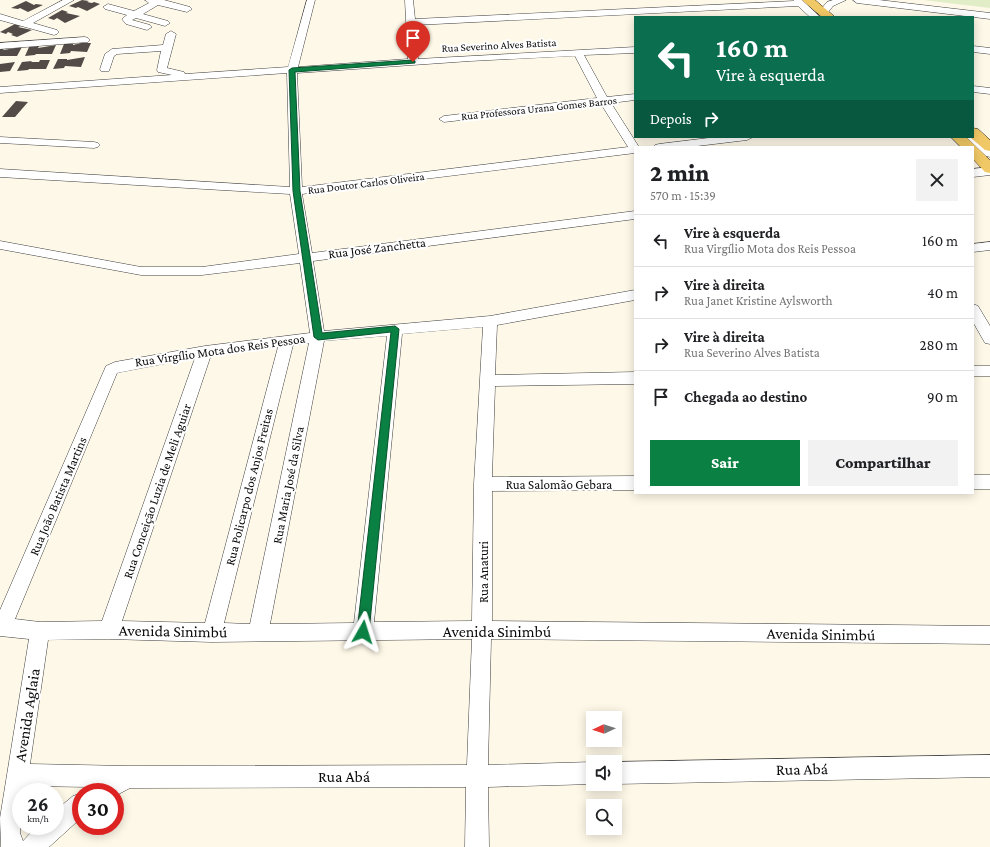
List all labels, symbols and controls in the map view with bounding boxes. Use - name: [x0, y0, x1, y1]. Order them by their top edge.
- pin: [396, 21, 430, 62]
- icon: arrive: [402, 27, 424, 49]
- icon: left: [650, 32, 702, 84]
- text: 160 m: [716, 32, 788, 63]
- street label: Rua Severino Alves Batista: [441, 36, 557, 54]
- text: Vire à esquerda: [716, 65, 825, 85]
- street label: Rua Professora Urana Gomes Barros: [461, 94, 617, 122]
- icon: right: [700, 108, 722, 130]
- text: Depois: [650, 111, 692, 127]
- text: 2 min: [650, 159, 709, 186]
- button: close: [916, 159, 958, 201]
- street label: Rua Doutor Carlos Oliveira: [307, 170, 425, 196]
- text: 570 m · 15:39: [650, 188, 716, 203]
- text: Vire à esquerda: [684, 225, 780, 241]
- icon: left: [650, 230, 672, 252]
- text: 160 m: [922, 233, 958, 249]
- street label: Rua José Zanchetta: [327, 235, 427, 261]
- text: Rua Virgílio Mota dos Reis Pessoa: [684, 241, 856, 256]
- text: Vire à direita: [684, 277, 765, 293]
- icon: right: [650, 282, 672, 304]
- text: 40 m: [927, 285, 958, 301]
- text: Rua Janet Kristine Aylsworth: [684, 293, 832, 308]
- text: Vire à direita: [684, 329, 765, 345]
- street label: Rua Virgílio Mota dos Reis Pessoa: [134, 331, 306, 369]
- icon: right: [650, 334, 672, 356]
- text: 280 m: [919, 337, 958, 353]
- text: Rua Severino Alves Batista: [684, 345, 820, 360]
- icon: arrive: [650, 386, 672, 408]
- text: Chegada ao destino: [684, 389, 807, 405]
- text: 90 m: [927, 389, 958, 405]
- street label: Rua Conceição Luzia de Meli Aguiar: [120, 401, 194, 580]
- street label: Rua Policarpo dos Anjos Freitas: [222, 407, 277, 567]
- street label: Rua Maria José da Silva: [269, 425, 307, 545]
- street label: Rua João Batista Martins: [26, 434, 90, 558]
- button: Sair: [650, 440, 800, 486]
- button: Compartilhar: [808, 440, 958, 486]
- street label: Rua Salomão Gebara: [506, 477, 612, 492]
- street label: Rua Anaturi: [476, 540, 491, 603]
- position arrow: [342, 611, 384, 653]
- street label: Avenida Sinimbú: [119, 622, 228, 640]
- street label: Avenida Sinimbú: [443, 623, 552, 640]
- street label: Avenida Sinimbú: [767, 625, 876, 643]
- street label: Avenida Aglaia: [11, 666, 44, 763]
- north arrow: [586, 711, 622, 747]
- map controls: [586, 711, 622, 835]
- button: sound: [586, 755, 622, 791]
- street label: Rua Abá: [776, 760, 829, 778]
- street label: Rua Abá: [318, 768, 371, 785]
- speed limit sign: 30: [72, 783, 124, 835]
- text: 26: [27, 793, 49, 815]
- button: search: [586, 799, 622, 835]
- text: km/h: [27, 813, 49, 824]

